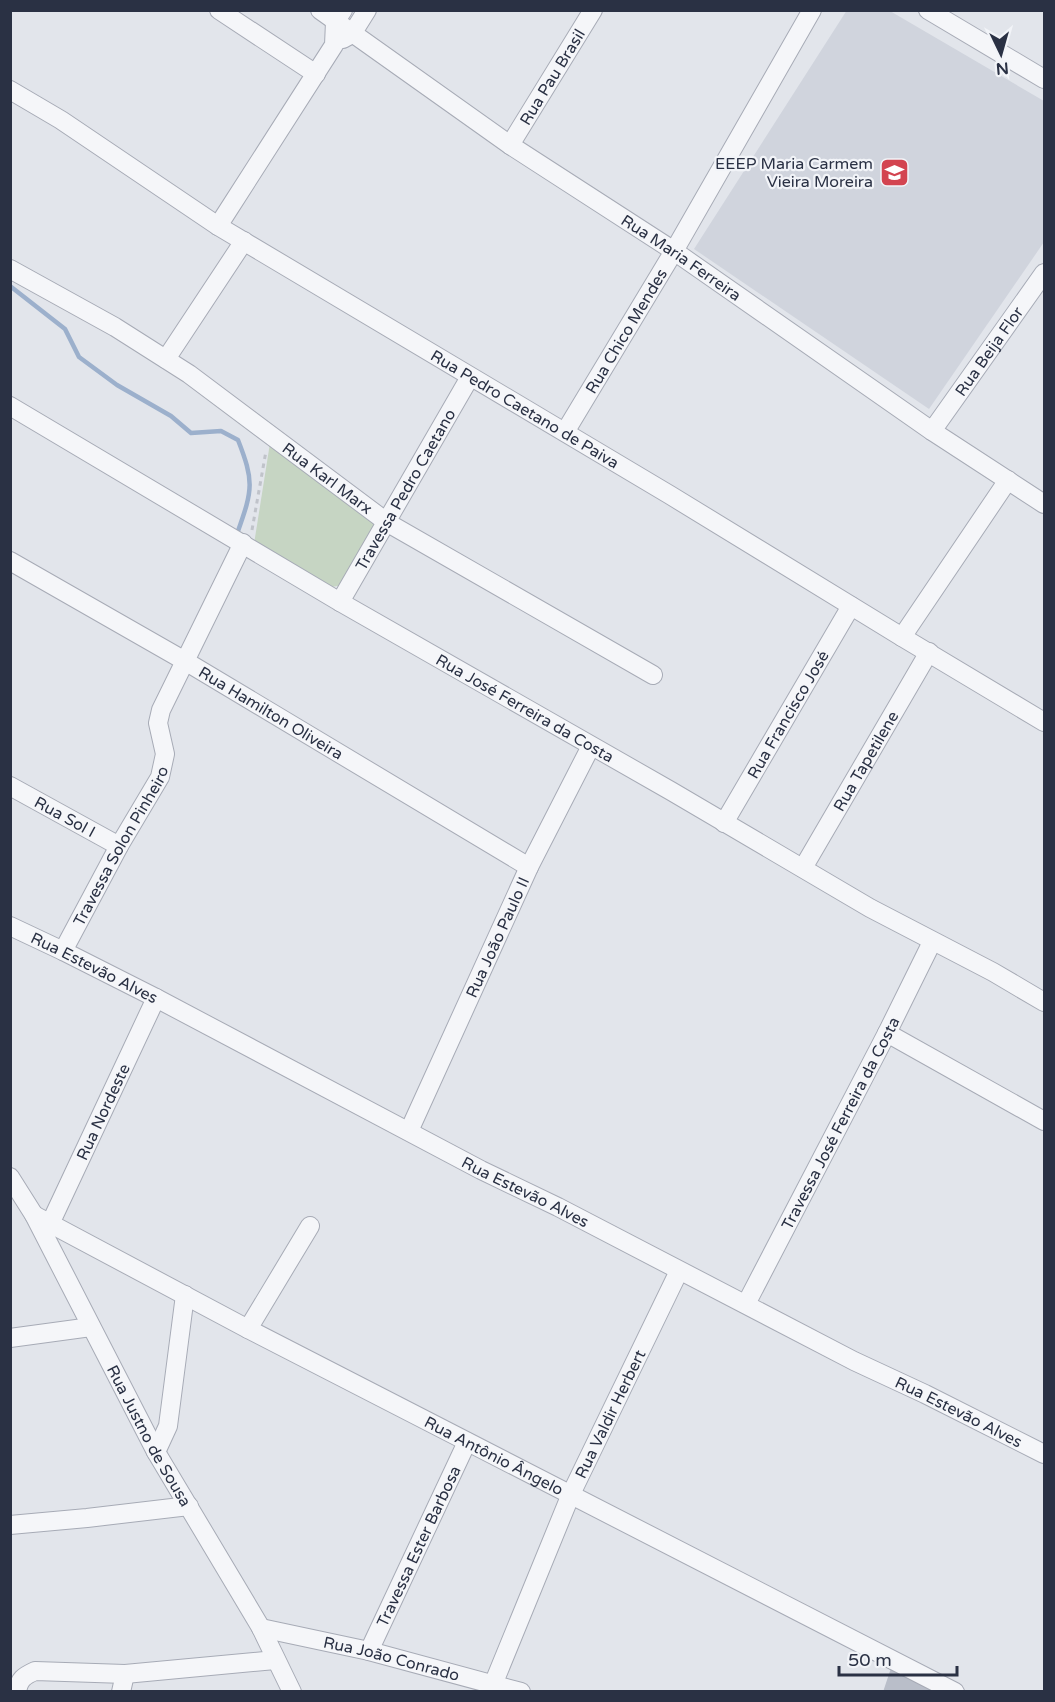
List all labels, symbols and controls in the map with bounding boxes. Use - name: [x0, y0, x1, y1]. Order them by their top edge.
- north arrow: [971, 24, 1031, 84]
- street label: Rua Pau Brasil: [516, 26, 590, 129]
- text: N: [995, 57, 1009, 78]
- place label: EEEP Maria Carmem Vieira Moreira: [715, 154, 873, 192]
- school or university icon: EEEP Maria Carmem Vieira Moreira: [878, 156, 910, 188]
- street label: Rua Maria Ferreira: [617, 211, 745, 306]
- street label: Rua Chico Mendes: [581, 265, 672, 398]
- street label: Rua Beija Flor: [951, 302, 1029, 400]
- street label: Rua Pedro Caetano de Paiva: [427, 346, 622, 473]
- street label: Travessa Pedro Caetano: [351, 406, 460, 574]
- street label: Rua Karl Marx: [278, 438, 376, 519]
- street label: Rua Francisco José: [743, 647, 834, 782]
- street label: Rua José Ferreira da Costa: [432, 650, 617, 767]
- street label: Rua Hamilton Oliveira: [195, 662, 347, 764]
- street label: Rua Tapetilene: [829, 708, 903, 815]
- street label: Travessa Solon Pinheiro: [69, 765, 173, 930]
- street label: Rua Sol I: [31, 792, 99, 842]
- street label: Rua João Paulo II: [462, 874, 534, 1001]
- street label: Rua Estevão Alves: [27, 928, 161, 1008]
- street label: Travessa José Ferreira da Costa: [777, 1014, 904, 1233]
- street label: Rua Nordeste: [72, 1061, 135, 1164]
- street label: Rua Estevão Alves: [458, 1153, 592, 1232]
- street label: Rua Valdir Herbert: [571, 1347, 650, 1482]
- street label: Rua Justno de Sousa: [102, 1362, 195, 1511]
- street label: Rua Estevão Alves: [892, 1373, 1025, 1452]
- street label: Rua Antônio Ângelo: [421, 1412, 566, 1500]
- street label: Travessa Ester Barbosa: [373, 1463, 466, 1630]
- street label: Rua João Conrado: [321, 1633, 462, 1686]
- scale bar: [839, 1639, 958, 1677]
- text: 50 m: [848, 1649, 892, 1671]

